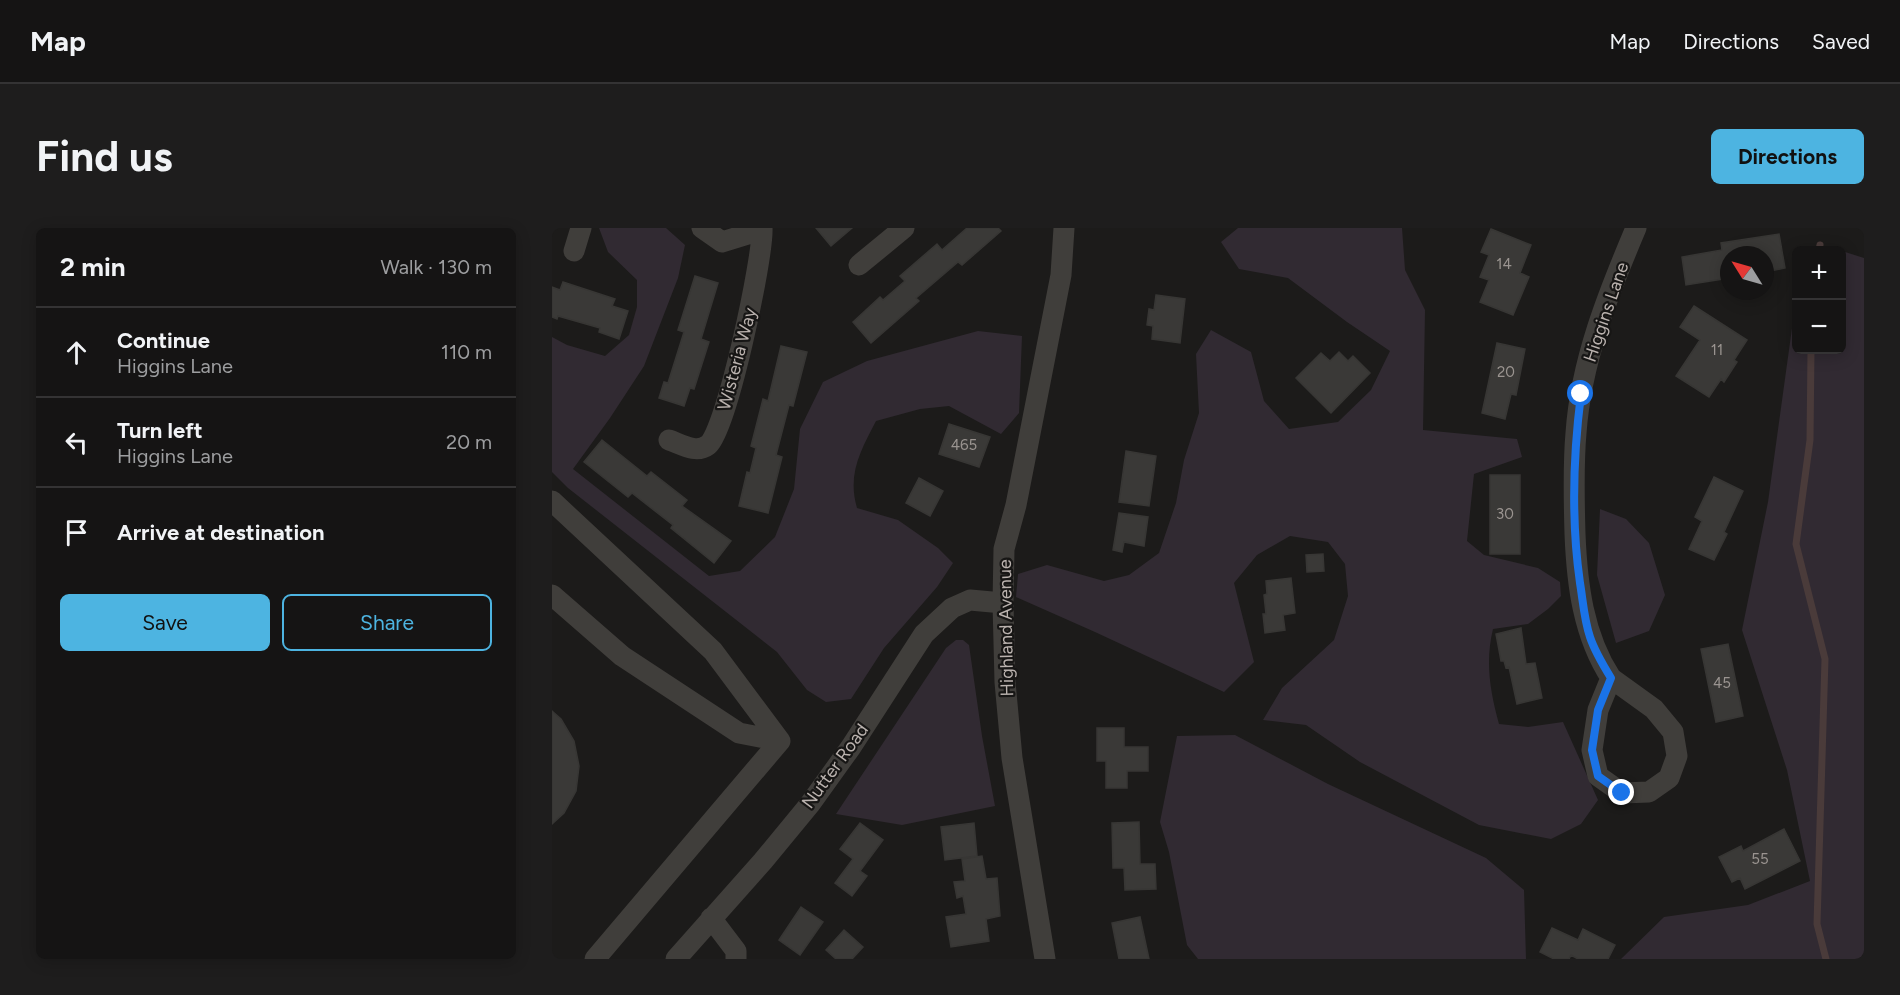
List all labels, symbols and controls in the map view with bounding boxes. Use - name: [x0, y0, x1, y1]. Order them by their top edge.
- text: Map: [30, 24, 86, 58]
- text: Map: [1609, 29, 1650, 54]
- text: Directions: [1683, 29, 1779, 54]
- text: Saved: [1812, 29, 1870, 54]
- button: Directions: [1711, 129, 1864, 184]
- text: Find us: [36, 131, 173, 182]
- north arrow: [1720, 246, 1774, 300]
- map controls: [1792, 246, 1846, 354]
- button: +: [1792, 246, 1846, 300]
- text: 2 min: [60, 251, 126, 283]
- text: Walk · 130 m: [380, 255, 492, 279]
- house number: 14: [1496, 255, 1512, 273]
- street label: Higgins Lane: [1579, 259, 1633, 365]
- button: −: [1792, 300, 1846, 354]
- street label: Wisteria Way: [713, 305, 761, 413]
- text: Continue: [117, 327, 210, 354]
- icon: ahead: [60, 336, 93, 369]
- text: 110 m: [441, 340, 492, 364]
- house number: 11: [1711, 341, 1723, 359]
- text: Higgins Lane: [117, 354, 233, 378]
- house number: 20: [1497, 363, 1515, 381]
- route start: [1567, 380, 1593, 406]
- text: Turn left: [117, 417, 203, 444]
- icon: left: [60, 426, 93, 459]
- text: 20 m: [446, 430, 492, 454]
- house number: 465: [951, 436, 977, 454]
- text: Higgins Lane: [117, 444, 233, 468]
- house number: 30: [1496, 505, 1514, 523]
- icon: arrive: [60, 516, 93, 549]
- text: Arrive at destination: [117, 519, 325, 546]
- street label: Highland Avenue: [994, 559, 1018, 697]
- button: Save: [60, 594, 270, 651]
- button: Share: [282, 594, 492, 651]
- house number: 45: [1713, 674, 1731, 692]
- street label: Nutter Road: [797, 719, 873, 813]
- route end: [1608, 779, 1634, 805]
- house number: 55: [1751, 850, 1769, 868]

